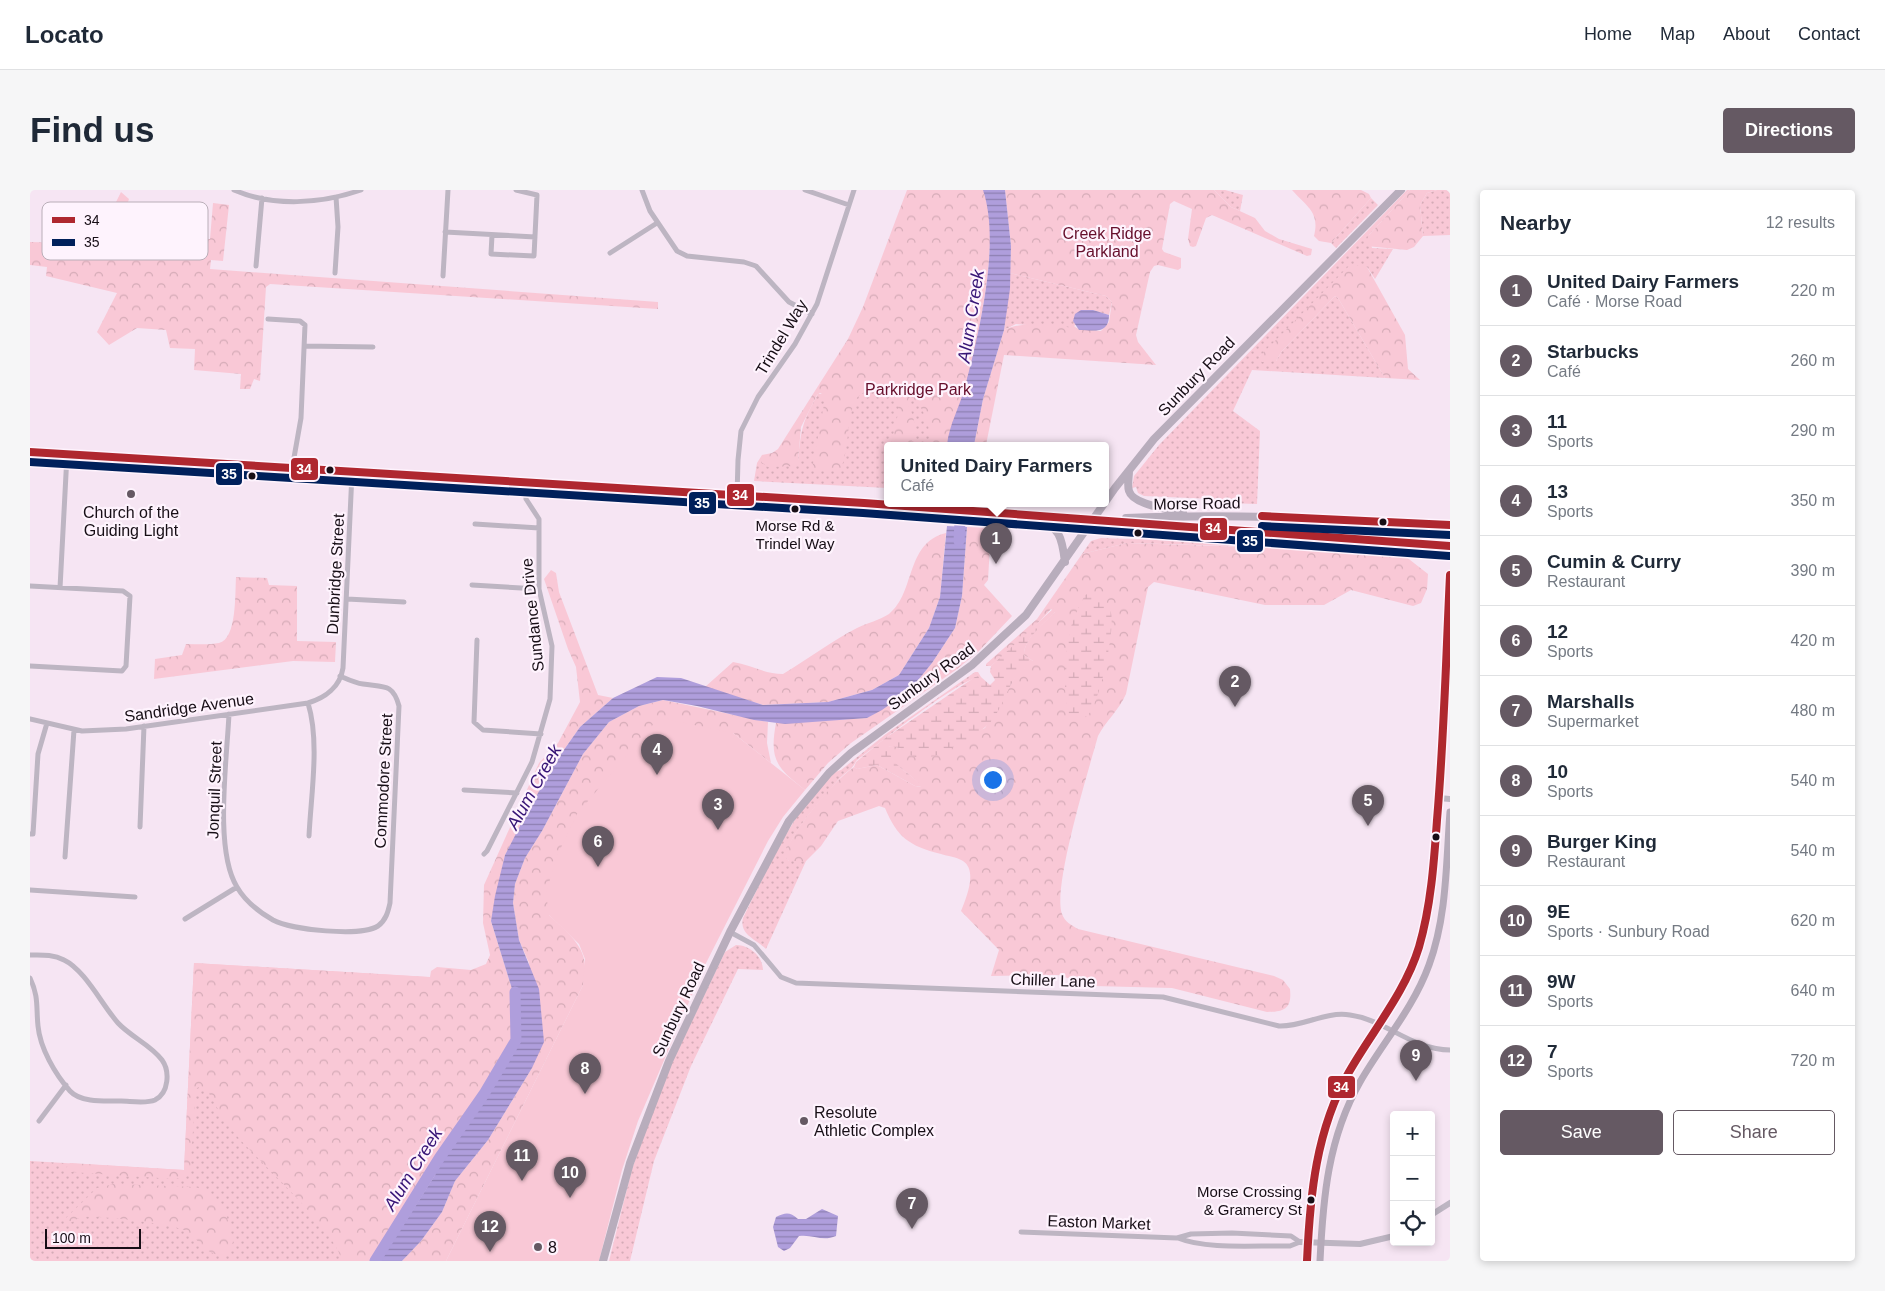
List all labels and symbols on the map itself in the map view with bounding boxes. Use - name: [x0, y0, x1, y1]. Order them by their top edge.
- legend: [42, 202, 208, 260]
- text: 34: [84, 212, 100, 228]
- park label: Creek Ridge Parkland: [1063, 225, 1152, 260]
- text: 35: [84, 234, 100, 250]
- water label: Alum Creek: [954, 267, 988, 365]
- street label: Trindel Way: [752, 297, 810, 378]
- street label: Sunbury Road: [1155, 334, 1238, 419]
- park label: Parkridge Park: [865, 381, 972, 398]
- line badge: 34: [290, 457, 319, 481]
- text: 34: [296, 461, 312, 477]
- line badge: 35: [215, 462, 243, 486]
- unlabelled marker: [325, 465, 335, 475]
- text: 35: [221, 466, 237, 482]
- unlabelled marker: [247, 471, 257, 481]
- line badge: 34: [726, 483, 755, 507]
- text: 34: [732, 487, 748, 503]
- marker: Church of the Guiding Light: [125, 488, 137, 500]
- line badge: 35: [688, 491, 717, 515]
- street label: Morse Road: [1153, 494, 1241, 513]
- text: 35: [694, 495, 710, 511]
- place label: Church of the Guiding Light: [83, 504, 179, 539]
- marker: Morse Rd & Trindel Way: [790, 504, 800, 514]
- street label: Dunbridge Street: [324, 513, 347, 635]
- place label: Morse Rd & Trindel Way: [755, 517, 835, 552]
- line badge: 34: [1199, 517, 1228, 541]
- unlabelled marker: [1378, 517, 1388, 527]
- text: 34: [1205, 520, 1221, 536]
- pin: 1: [980, 523, 1012, 564]
- unlabelled marker: [1133, 528, 1143, 538]
- line badge: 35: [1236, 529, 1264, 553]
- text: 35: [1242, 533, 1258, 549]
- street label: Sundance Drive: [518, 557, 547, 672]
- street label: Sunbury Road: [885, 639, 978, 713]
- pin: 2: [1219, 666, 1251, 707]
- street label: Sandridge Avenue: [123, 690, 255, 725]
- street label: Commodore Street: [371, 713, 396, 849]
- pin: 4: [641, 734, 673, 775]
- street label: Jonquil Street: [204, 740, 225, 839]
- water label: Alum Creek: [502, 740, 566, 834]
- your location: [980, 767, 1006, 793]
- pin: 5: [1352, 785, 1384, 826]
- pin: 3: [702, 789, 734, 830]
- pin: 6: [582, 826, 614, 867]
- unlabelled marker: [1431, 832, 1441, 842]
- street label: Sunbury Road: [649, 959, 708, 1059]
- street label: Chiller Lane: [1010, 971, 1096, 990]
- pin: 9: [1400, 1040, 1432, 1081]
- pin: 8: [569, 1053, 601, 1094]
- line badge: 34: [1327, 1075, 1356, 1099]
- text: 34: [1333, 1079, 1349, 1095]
- place label: Resolute Athletic Complex: [814, 1104, 934, 1139]
- marker: Resolute Athletic Complex: [798, 1115, 810, 1127]
- water label: Alum Creek: [379, 1123, 447, 1215]
- pin: 11: [506, 1140, 538, 1181]
- pin: 10: [554, 1157, 586, 1198]
- place label: Morse Crossing & Gramercy St: [1197, 1183, 1303, 1218]
- pin: 7: [896, 1188, 928, 1229]
- marker: Morse Crossing & Gramercy St: [1306, 1195, 1316, 1205]
- pin: 12: [474, 1211, 506, 1252]
- street label: Easton Market: [1047, 1212, 1151, 1233]
- scale bar: [45, 1226, 141, 1249]
- place label: 8: [548, 1239, 557, 1256]
- marker: 8: [532, 1241, 544, 1253]

